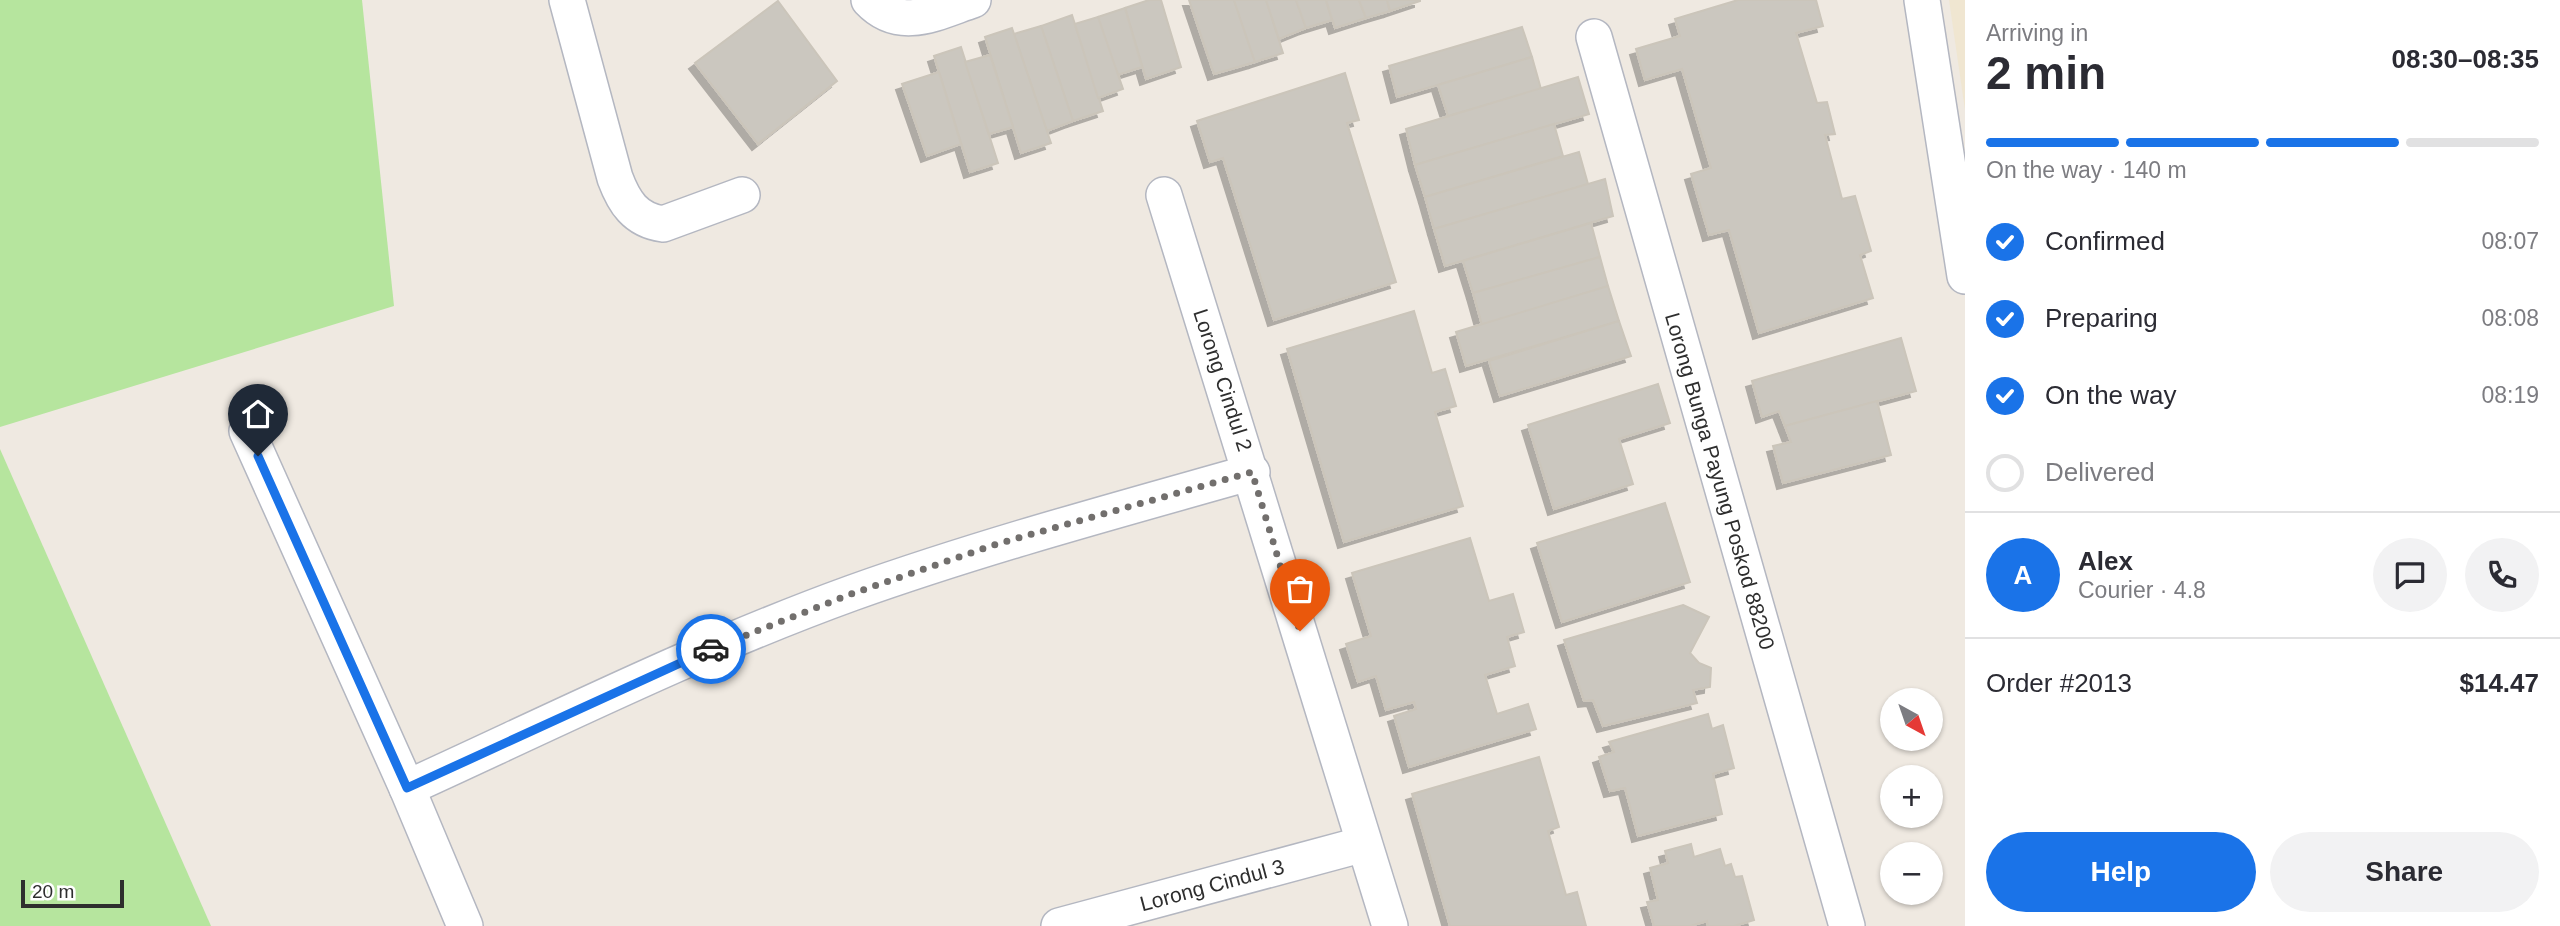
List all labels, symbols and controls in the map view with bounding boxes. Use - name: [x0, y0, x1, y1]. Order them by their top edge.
- text: Arriving in: [1986, 20, 2088, 46]
- text: 08:30–08:35: [2392, 44, 2539, 74]
- text: 2 min: [1986, 47, 2106, 99]
- text: On the way · 140 m: [1986, 157, 2187, 183]
- icon: check: [1986, 223, 2024, 261]
- text: Confirmed: [2045, 226, 2165, 256]
- text: 08:07: [2481, 228, 2539, 254]
- icon: check: [1986, 300, 2024, 338]
- text: Preparing: [2045, 303, 2158, 333]
- text: 08:08: [2481, 305, 2539, 331]
- street label: Lorong Cindul 2: [1189, 306, 1257, 454]
- street label: Lorong Bunga Payung Poskod 88200: [1661, 310, 1779, 652]
- icon: check: [1986, 377, 2024, 415]
- text: On the way: [2045, 380, 2177, 410]
- text: 08:19: [2481, 382, 2539, 408]
- pin: [228, 384, 288, 456]
- icon: home: [239, 395, 277, 433]
- text: Delivered: [2045, 457, 2155, 487]
- button: chat: [2373, 538, 2447, 612]
- button: phone: [2465, 538, 2539, 612]
- text: Alex: [2078, 546, 2133, 576]
- pin: [1270, 559, 1330, 631]
- text: A: [2014, 560, 2032, 590]
- icon: bag: [1281, 570, 1319, 608]
- text: Courier · 4.8: [2078, 577, 2206, 603]
- courier: [676, 614, 746, 684]
- icon: car: [692, 630, 730, 668]
- text: Order #2013: [1986, 668, 2132, 698]
- text: $14.47: [2459, 668, 2539, 698]
- north arrow: [1880, 688, 1942, 751]
- map controls: [1880, 688, 1943, 905]
- button: +: [1880, 765, 1943, 828]
- button: Help: [1986, 832, 2256, 912]
- button: Share: [2270, 832, 2539, 912]
- button: −: [1880, 842, 1943, 905]
- street label: Lorong Cindul 3: [1137, 855, 1287, 915]
- scale bar: [21, 877, 124, 909]
- text: 20 m: [32, 881, 74, 902]

